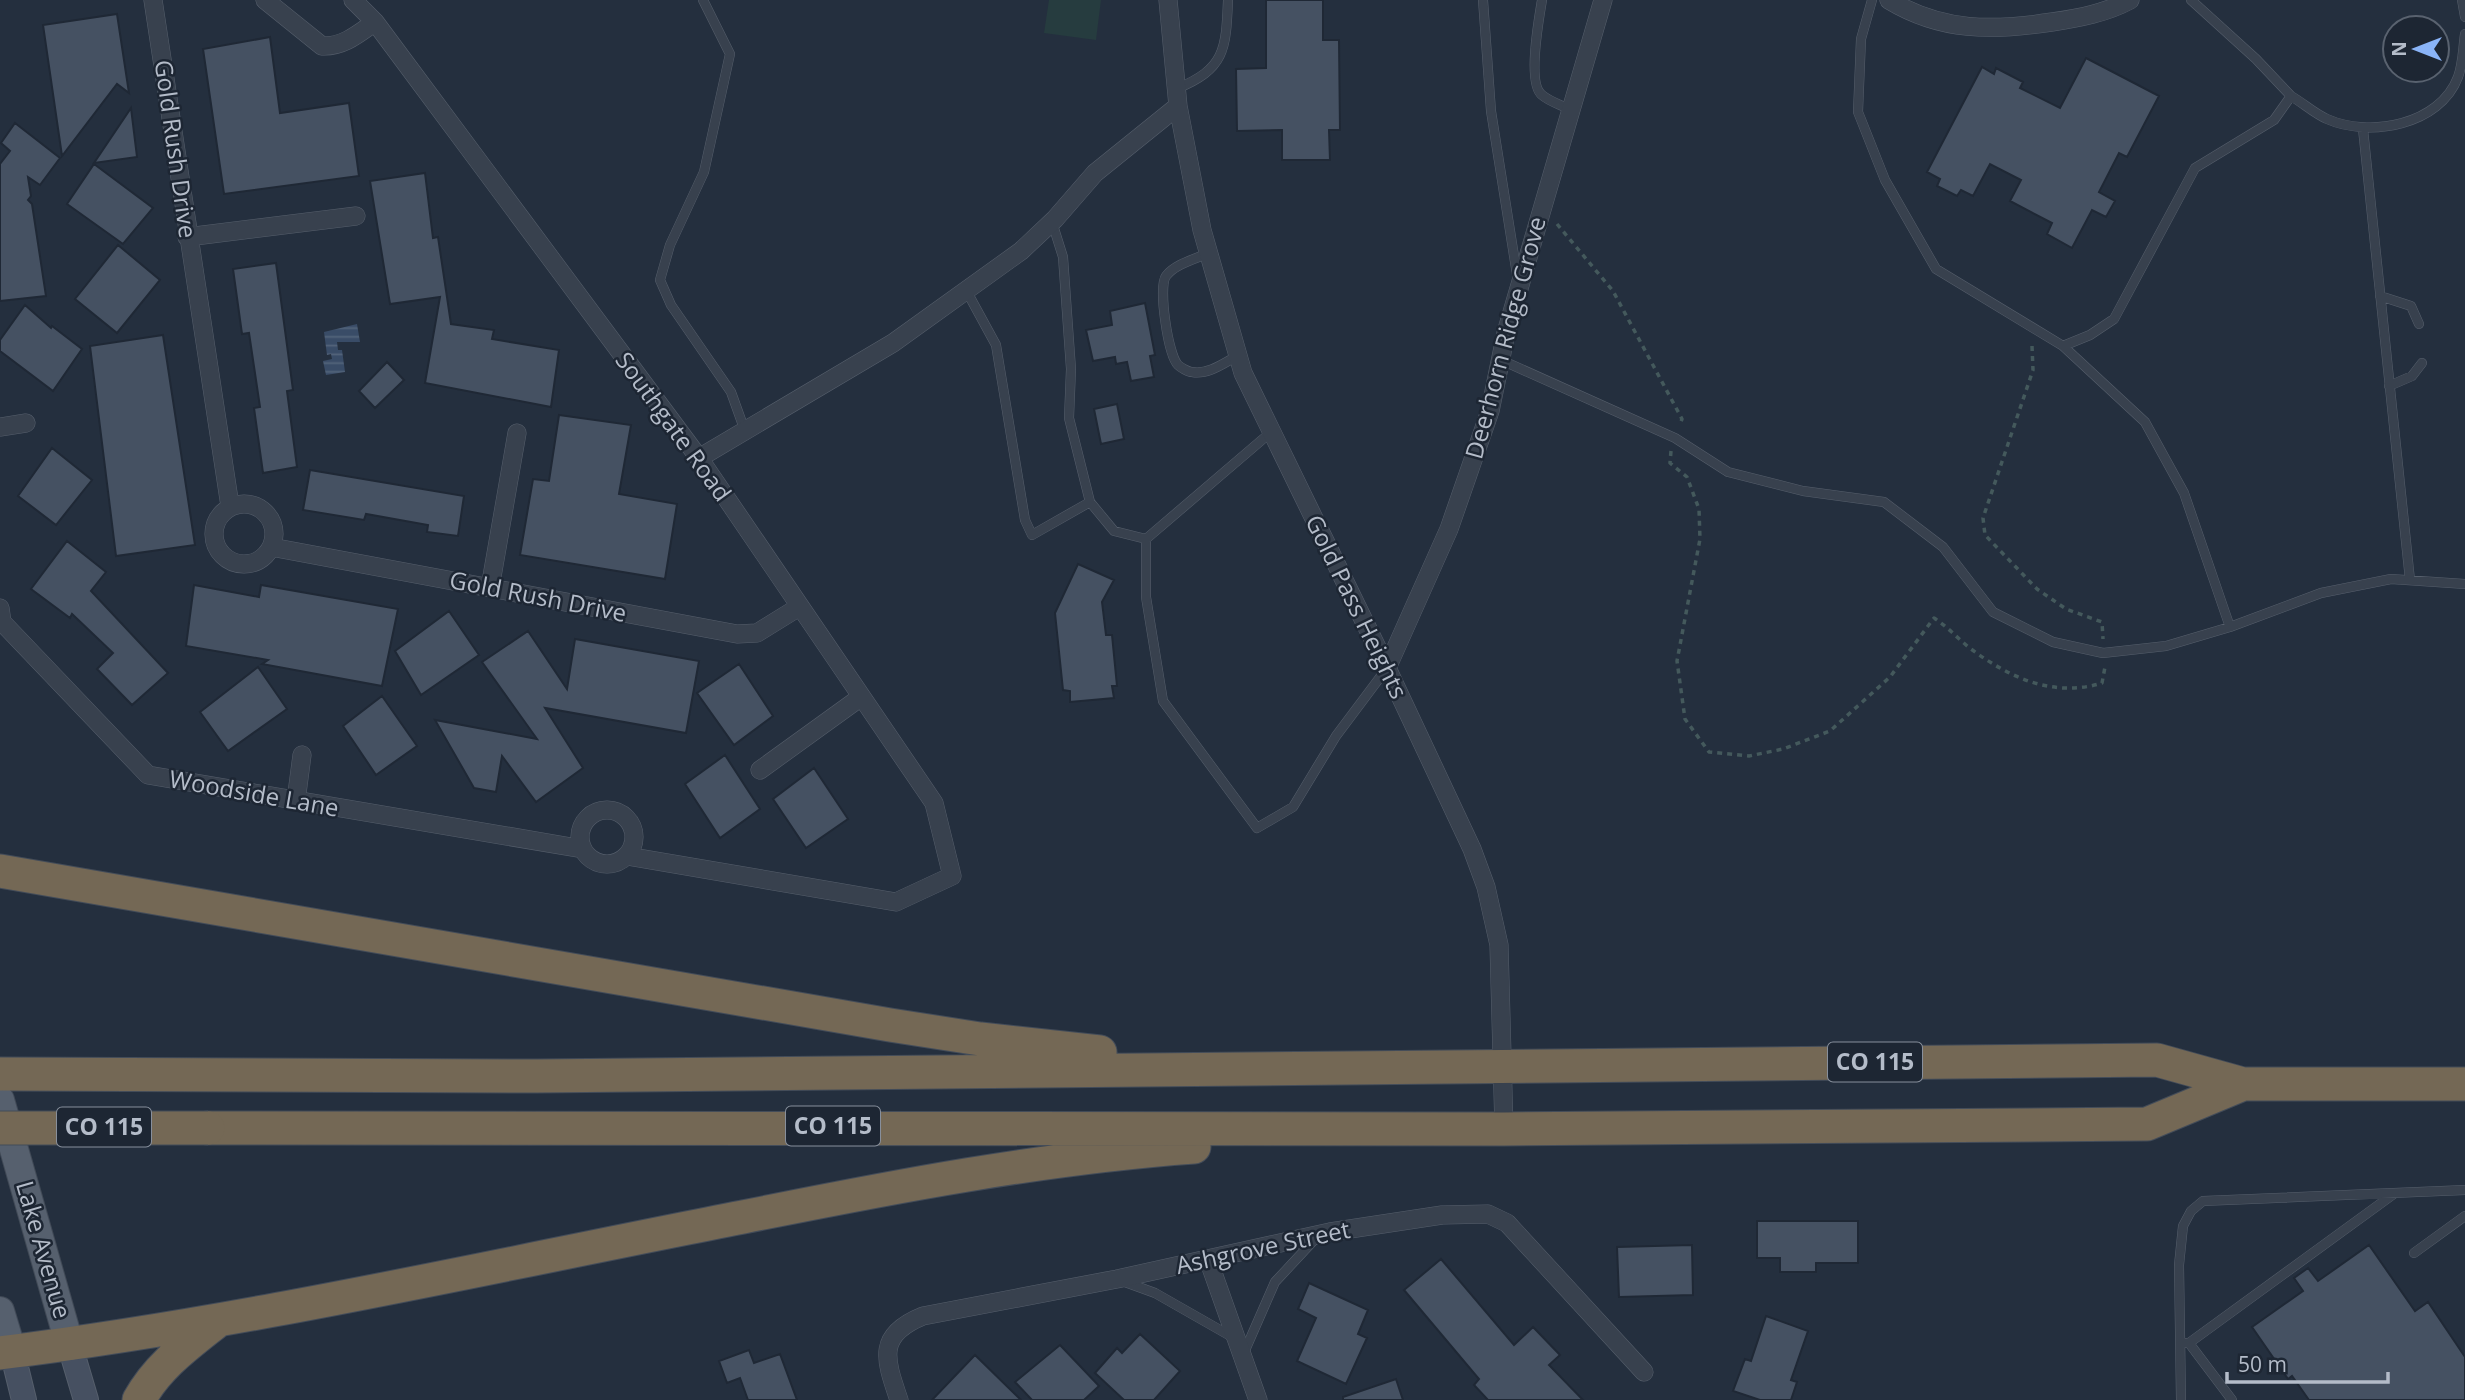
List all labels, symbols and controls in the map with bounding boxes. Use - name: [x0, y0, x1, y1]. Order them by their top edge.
- north arrow: [2381, 14, 2451, 84]
- text: N: [2386, 41, 2412, 57]
- street label: Gold Rush Drive: [148, 58, 205, 240]
- street label: Deerhorn Ridge Grove: [1456, 213, 1553, 462]
- street label: Southgate Road: [609, 345, 740, 508]
- street label: Gold Pass Heights: [1299, 509, 1416, 704]
- street label: Gold Rush Drive: [447, 562, 630, 629]
- street label: Woodside Lane: [167, 761, 342, 824]
- road number: CO 115: [1828, 1042, 1922, 1082]
- road number: CO 115: [786, 1106, 880, 1146]
- road number: CO 115: [57, 1108, 151, 1146]
- street label: Lake Avenue: [9, 1177, 80, 1322]
- street label: Ashgrove Street: [1173, 1212, 1353, 1281]
- scale bar: [2227, 1340, 2388, 1384]
- text: 50 m: [2238, 1350, 2287, 1378]

